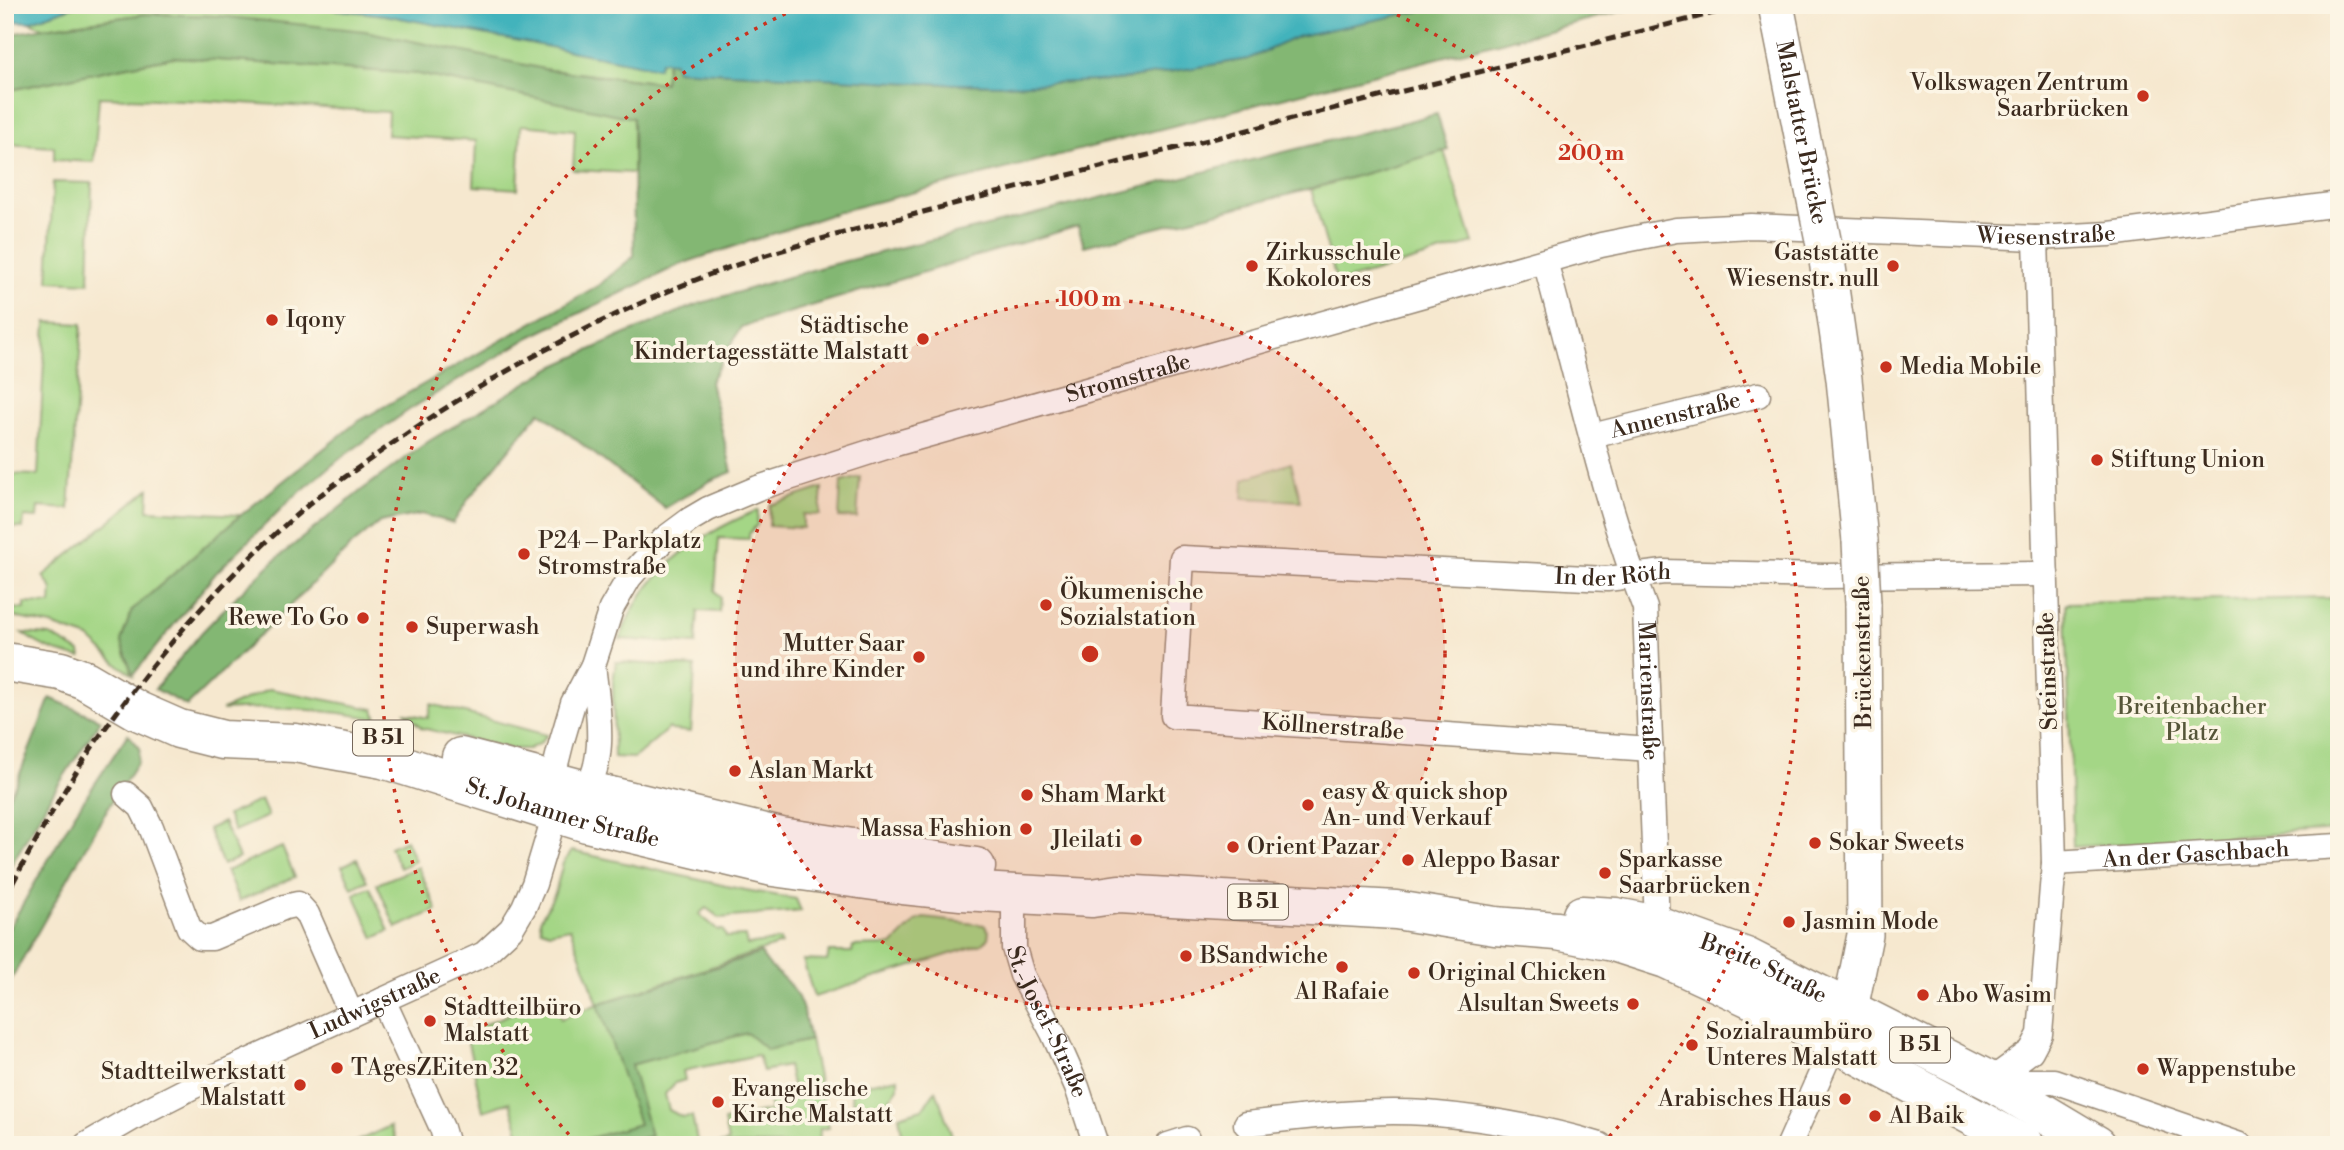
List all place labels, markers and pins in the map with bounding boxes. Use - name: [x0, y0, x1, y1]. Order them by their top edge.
- place label: Volkswagen Zentrum Saarbrücken: [1909, 69, 2129, 123]
- marker: Volkswagen Zentrum Saarbrücken: [2135, 88, 2151, 104]
- place label: Zirkusschule Kokolores: [1266, 239, 1401, 293]
- place label: Gaststätte Wiesenstr. null: [1726, 239, 1879, 293]
- marker: Zirkusschule Kokolores: [1244, 258, 1260, 274]
- marker: Gaststätte Wiesenstr. null: [1885, 258, 1901, 274]
- place label: Iqony: [286, 306, 346, 334]
- marker: Iqony: [264, 312, 280, 328]
- place label: Städtische Kindertagesstätte Malstatt: [634, 312, 909, 366]
- marker: Städtische Kindertagesstätte Malstatt: [915, 331, 931, 347]
- place label: Media Mobile: [1900, 353, 2041, 381]
- marker: Media Mobile: [1878, 359, 1894, 375]
- place label: Stiftung Union: [2111, 446, 2265, 474]
- marker: Stiftung Union: [2089, 452, 2105, 468]
- place label: P24 – Parkplatz Stromstraße: [538, 527, 701, 581]
- marker: P24 – Parkplatz Stromstraße: [516, 546, 532, 562]
- place label: Ökumenische Sozialstation: [1060, 576, 1204, 632]
- marker: Ökumenische Sozialstation: [1038, 597, 1054, 613]
- place label: Rewe To Go: [228, 604, 349, 632]
- marker: Rewe To Go: [355, 610, 371, 626]
- place label: Superwash: [426, 613, 540, 641]
- marker: Superwash: [404, 619, 420, 635]
- place label: Mutter Saar und ihre Kinder: [740, 630, 905, 684]
- centre of rings: [1078, 642, 1102, 666]
- marker: Mutter Saar und ihre Kinder: [911, 649, 927, 665]
- place label: Aslan Markt: [748, 757, 874, 785]
- marker: Aslan Markt: [727, 763, 743, 779]
- place label: easy & quick shop An- und Verkauf: [1321, 778, 1508, 832]
- place label: Sham Markt: [1041, 781, 1166, 809]
- marker: Sham Markt: [1019, 787, 1035, 803]
- marker: easy & quick shop An- und Verkauf: [1300, 797, 1316, 813]
- place label: Massa Fashion: [860, 815, 1012, 843]
- marker: Massa Fashion: [1018, 821, 1034, 837]
- place label: Jleilati: [1050, 826, 1122, 854]
- place label: Sokar Sweets: [1829, 829, 1964, 857]
- marker: Jleilati: [1128, 832, 1144, 848]
- place label: Orient Pazar: [1247, 833, 1380, 861]
- marker: Sokar Sweets: [1807, 835, 1823, 851]
- marker: Orient Pazar: [1225, 839, 1241, 855]
- place label: Aleppo Basar: [1421, 846, 1560, 874]
- place label: Sparkasse Saarbrücken: [1619, 846, 1751, 900]
- marker: Aleppo Basar: [1400, 852, 1416, 868]
- marker: Sparkasse Saarbrücken: [1597, 865, 1613, 881]
- place label: Jasmin Mode: [1802, 908, 1939, 936]
- marker: Jasmin Mode: [1781, 914, 1797, 930]
- place label: BSandwiche: [1199, 942, 1328, 970]
- marker: BSandwiche: [1178, 948, 1194, 964]
- marker: Al Rafaie: [1334, 959, 1350, 975]
- place label: Original Chicken: [1428, 959, 1607, 987]
- marker: Original Chicken: [1406, 965, 1422, 981]
- place label: Al Rafaie: [1294, 978, 1389, 1006]
- place label: Abo Wasim: [1936, 981, 2052, 1009]
- marker: Abo Wasim: [1915, 987, 1931, 1003]
- place label: Alsultan Sweets: [1457, 990, 1619, 1018]
- place label: Stadtteilbüro Malstatt: [444, 994, 581, 1048]
- marker: Alsultan Sweets: [1625, 996, 1641, 1012]
- marker: Stadtteilbüro Malstatt: [422, 1013, 438, 1029]
- place label: Sozialraumbüro Unteres Malstatt: [1706, 1018, 1877, 1072]
- marker: Sozialraumbüro Unteres Malstatt: [1684, 1037, 1700, 1053]
- place label: TAgesZEiten 32: [351, 1054, 518, 1082]
- place label: Wappenstube: [2156, 1055, 2296, 1083]
- place label: Stadtteilwerkstatt Malstatt: [101, 1058, 286, 1112]
- marker: TAgesZEiten 32: [329, 1060, 345, 1076]
- marker: Wappenstube: [2135, 1061, 2151, 1077]
- place label: Evangelische Kirche Malstatt: [732, 1075, 893, 1129]
- marker: Stadtteilwerkstatt Malstatt: [292, 1077, 308, 1093]
- place label: Arabisches Haus: [1657, 1085, 1831, 1113]
- marker: Arabisches Haus: [1837, 1091, 1853, 1107]
- marker: Evangelische Kirche Malstatt: [710, 1094, 726, 1110]
- place label: Al Baik: [1888, 1102, 1965, 1130]
- marker: Al Baik: [1867, 1108, 1883, 1124]

